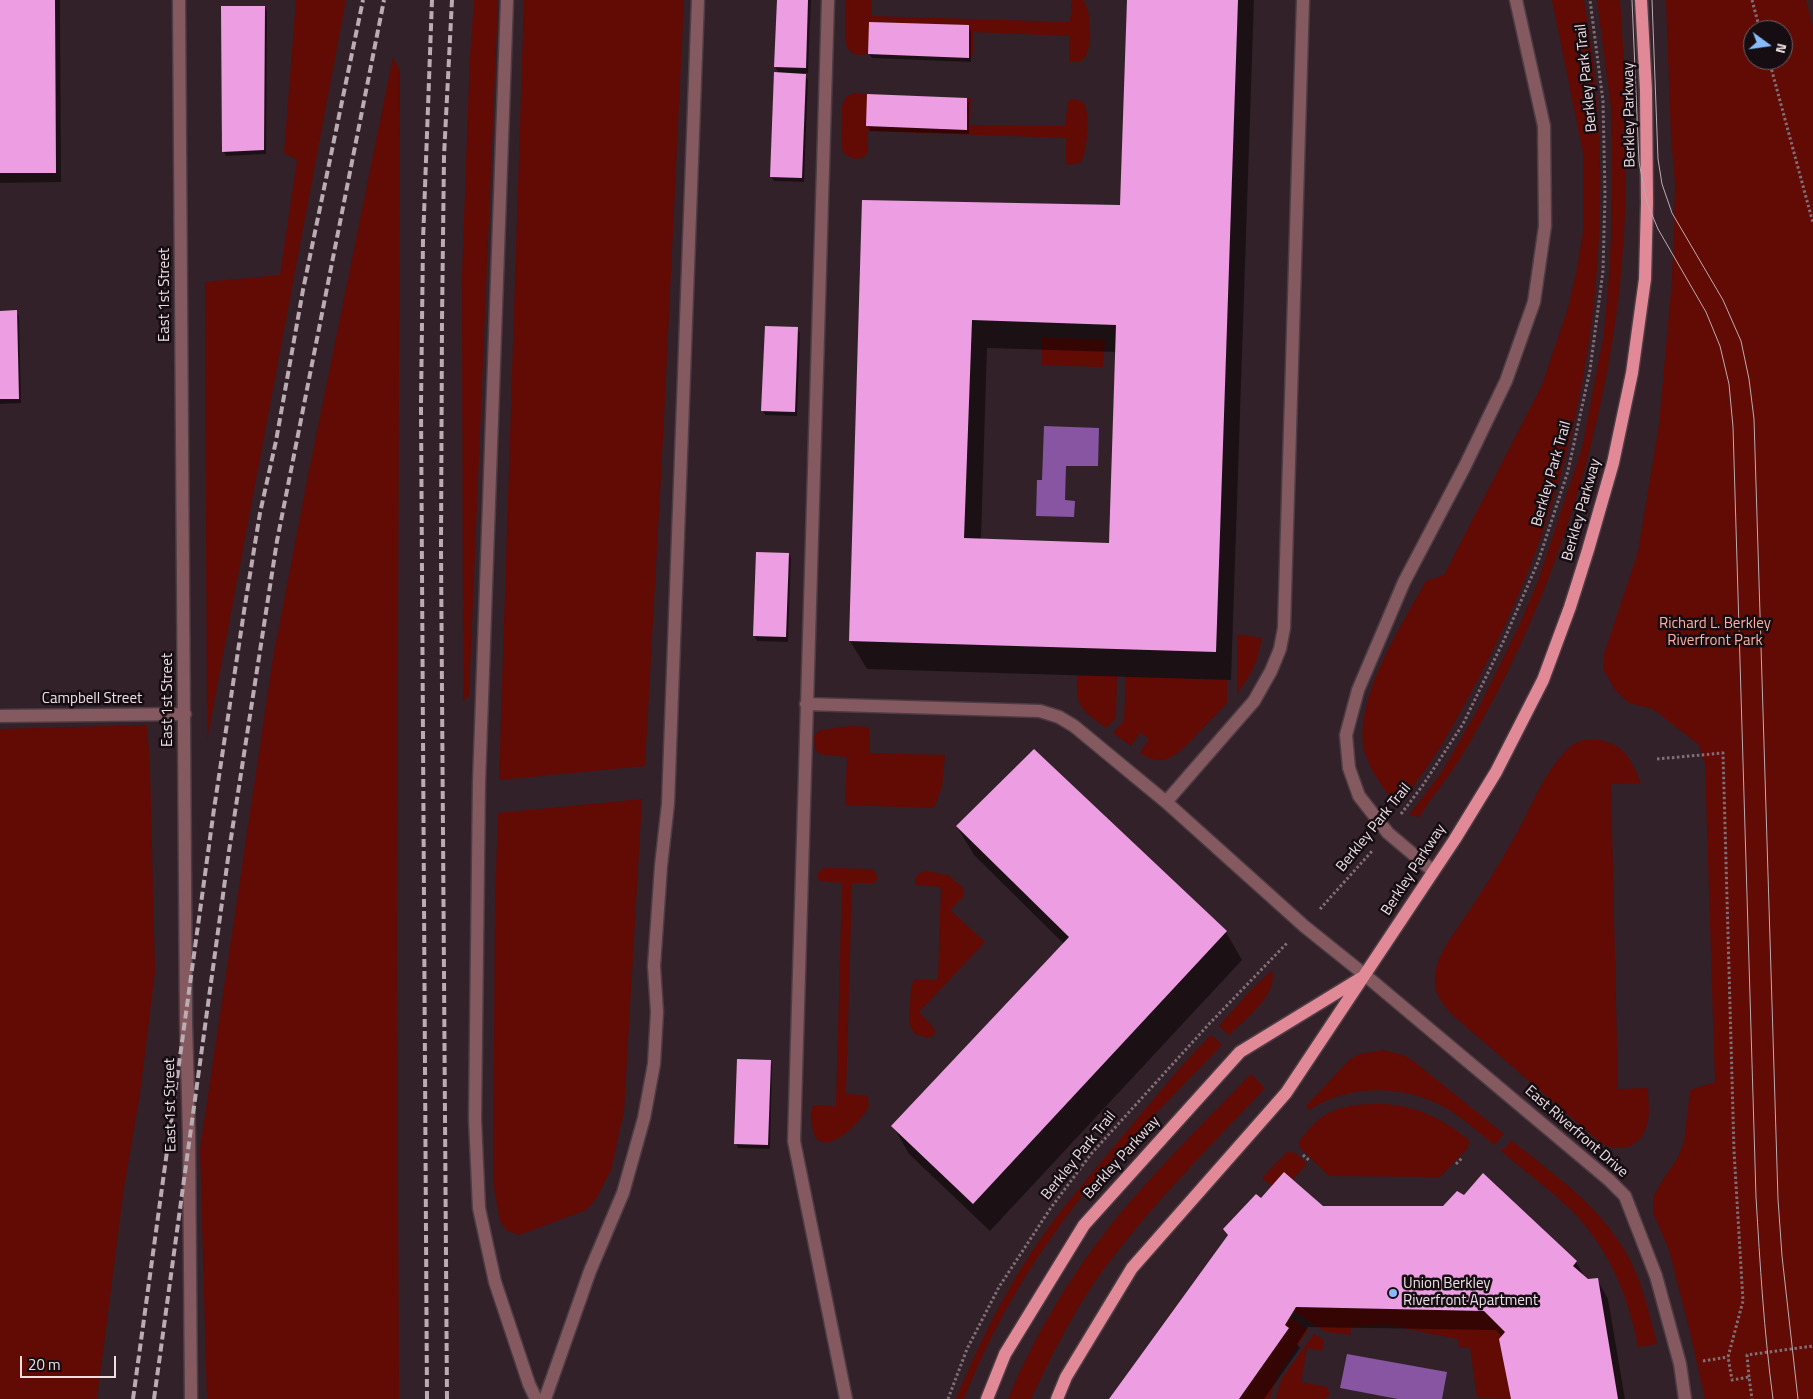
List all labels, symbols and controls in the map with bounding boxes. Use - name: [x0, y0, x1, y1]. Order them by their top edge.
- north arrow: [1743, 20, 1793, 70]
- street label: Berkley Park Trail: [1572, 23, 1602, 133]
- text: N: [1771, 41, 1793, 56]
- street label: Berkley Parkway: [1620, 62, 1640, 168]
- street label: East 1st Street: [156, 248, 174, 342]
- street label: Berkley Park Trail: [1528, 419, 1576, 529]
- street label: Berkley Parkway: [1559, 457, 1605, 563]
- park label: Richard L. Berkley Riverfront Park: [1659, 615, 1771, 650]
- street label: East 1st Street: [159, 653, 177, 747]
- street label: Campbell Street: [42, 690, 142, 708]
- street label: Berkley Park Trail: [1333, 780, 1415, 876]
- street label: Berkley Parkway: [1378, 821, 1450, 919]
- street label: East 1st Street: [161, 1058, 181, 1152]
- street label: East Riverfront Drive: [1521, 1082, 1631, 1182]
- street label: Berkley Park Trail: [1038, 1108, 1120, 1204]
- street label: Berkley Parkway: [1080, 1113, 1164, 1203]
- place label: Union Berkley Riverfront Apartment: [1403, 1275, 1538, 1310]
- marker: Union Berkley Riverfront Apartment: [1387, 1287, 1399, 1299]
- scale bar: [22, 1346, 119, 1378]
- text: 20 m: [28, 1353, 61, 1376]

